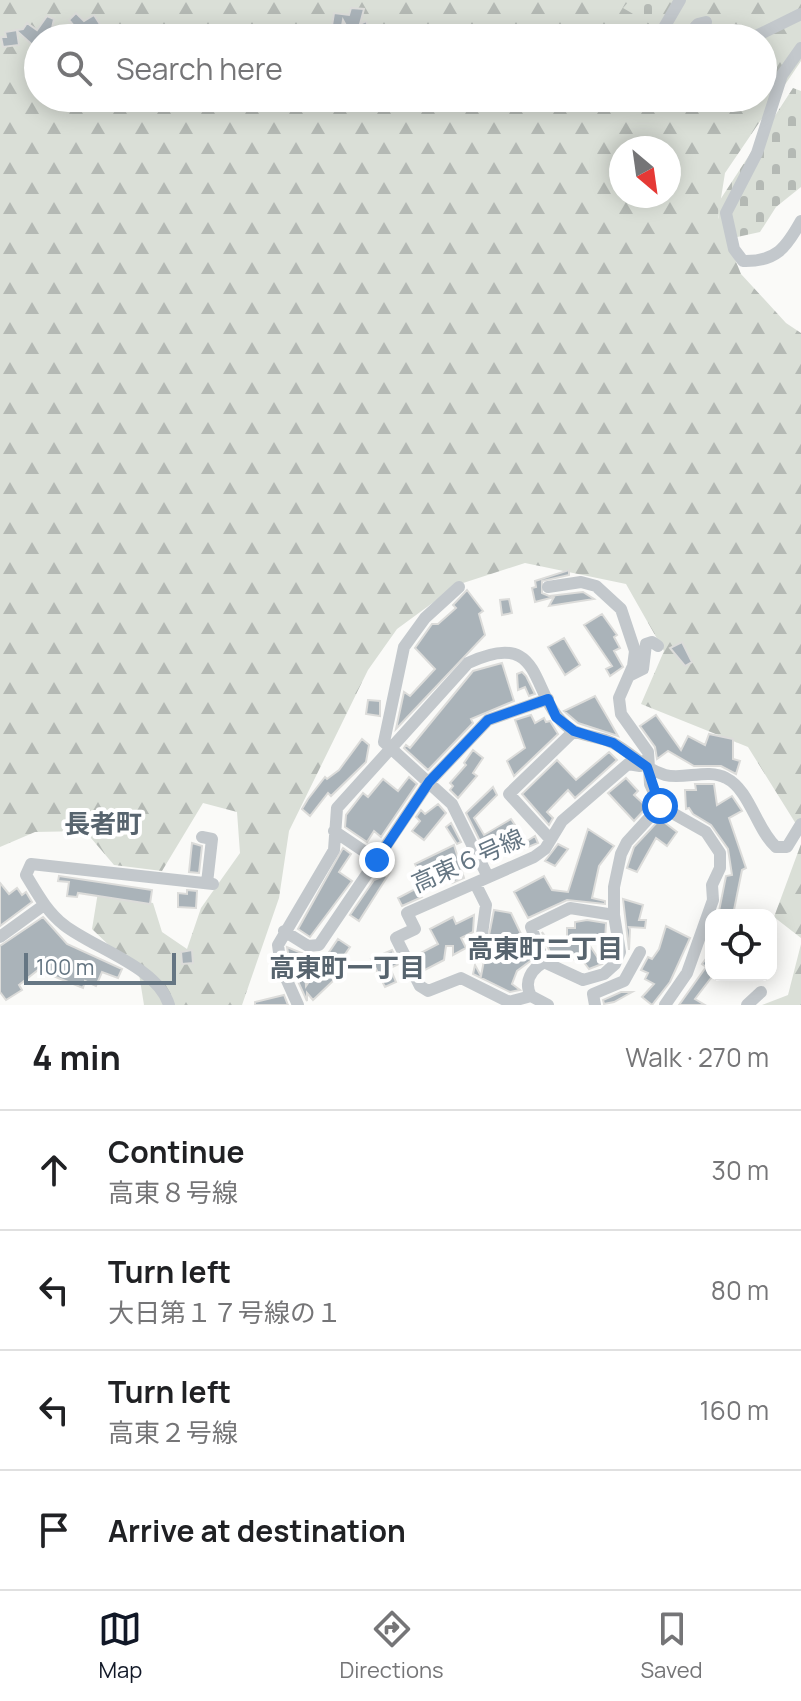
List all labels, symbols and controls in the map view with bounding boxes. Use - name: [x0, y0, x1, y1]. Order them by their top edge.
- search box: [24, 24, 777, 112]
- icon: search: [52, 46, 96, 90]
- text: Search here: [116, 48, 283, 89]
- north arrow: [609, 136, 681, 208]
- route start: [642, 788, 678, 824]
- district label: 長者町: [64, 805, 142, 841]
- street label: 高東６号線: [406, 820, 529, 899]
- route end: [359, 842, 395, 878]
- map controls: [705, 909, 777, 981]
- button: locate: [705, 909, 777, 981]
- district label: 高東町二丁目: [467, 930, 623, 966]
- scale bar: [24, 949, 176, 985]
- district label: 高東町一丁目: [269, 949, 425, 985]
- text: 100 m: [36, 952, 94, 982]
- text: 4 min: [32, 1034, 121, 1080]
- text: Walk · 270 m: [625, 1039, 769, 1075]
- text: Continue: [108, 1131, 244, 1172]
- icon: ahead: [32, 1148, 76, 1192]
- text: 30 m: [712, 1152, 769, 1188]
- text: 高東８号線: [108, 1174, 238, 1210]
- text: Turn left: [108, 1251, 231, 1292]
- icon: left: [32, 1268, 76, 1312]
- text: 80 m: [711, 1272, 769, 1308]
- text: 大日第１７号線の１: [108, 1294, 342, 1330]
- text: Turn left: [108, 1371, 231, 1412]
- icon: left: [32, 1388, 76, 1432]
- text: 160 m: [700, 1392, 769, 1428]
- text: 高東２号線: [108, 1414, 238, 1450]
- icon: arrive: [32, 1508, 76, 1552]
- text: Arrive at destination: [108, 1510, 406, 1551]
- tab: Map: [98, 1607, 142, 1685]
- tab: Directions: [339, 1607, 444, 1685]
- tab: Saved: [641, 1607, 703, 1685]

